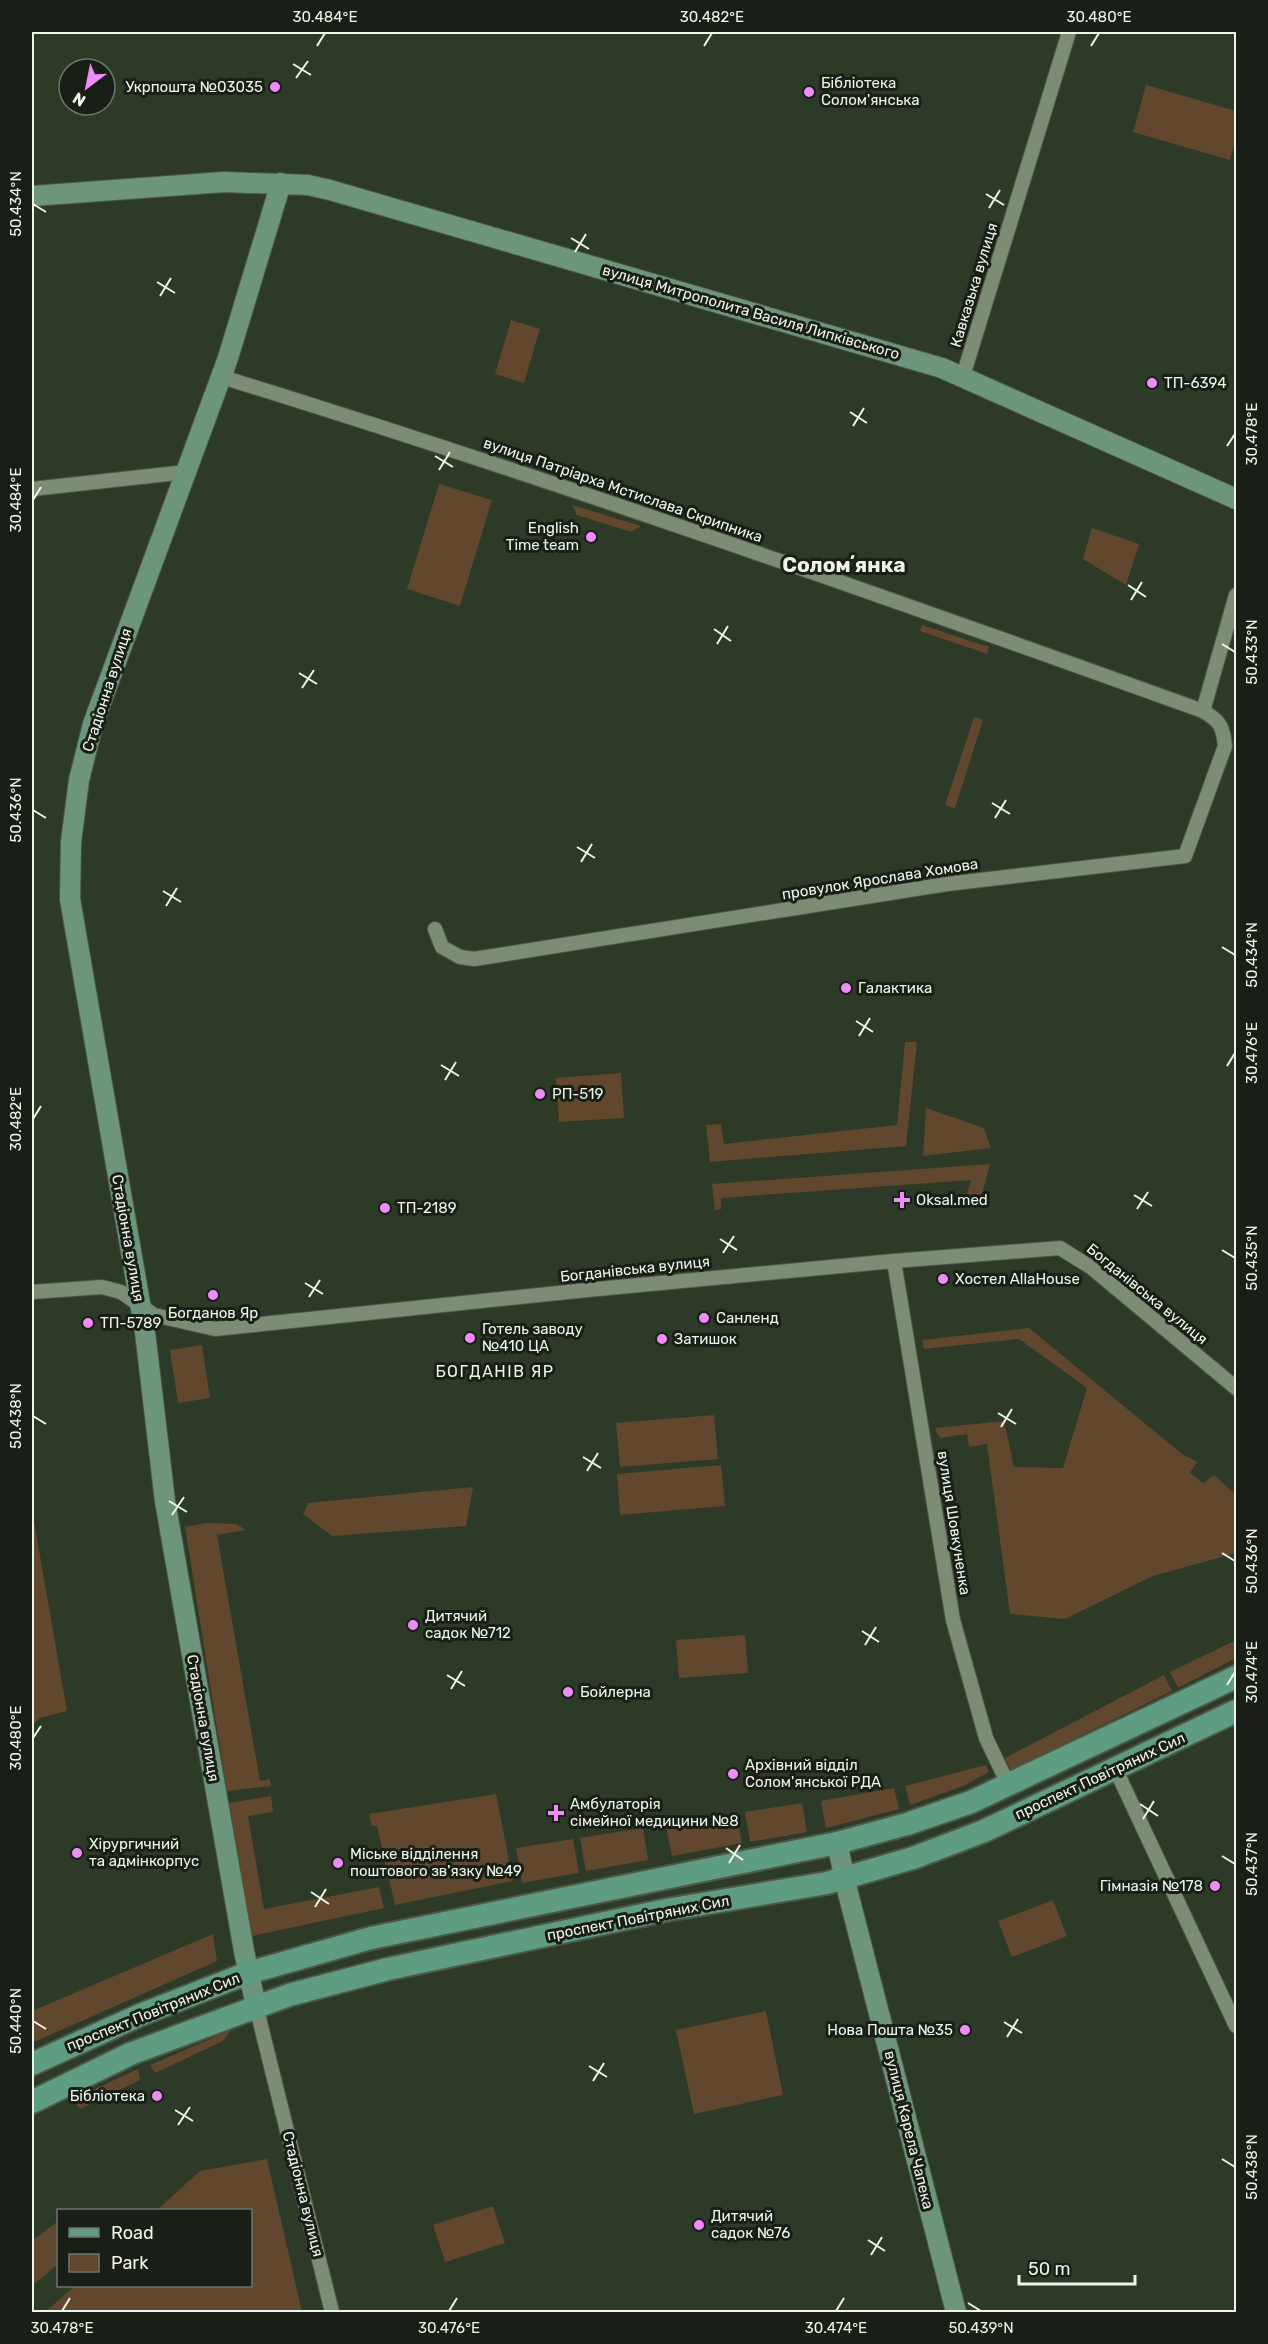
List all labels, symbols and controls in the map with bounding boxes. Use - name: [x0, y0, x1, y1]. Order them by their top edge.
- text: 30.484°E: [293, 8, 357, 26]
- text: 30.482°E: [680, 8, 744, 26]
- text: 30.480°E: [1066, 8, 1132, 26]
- north arrow: [57, 57, 117, 117]
- place label: Бібліотека Солом'янська: [821, 74, 920, 109]
- place label: Укрпошта №03035: [126, 78, 263, 96]
- marker: Укрпошта №03035: [268, 80, 282, 94]
- marker: Бібліотека Солом'янська: [802, 85, 816, 99]
- text: N: [69, 88, 89, 110]
- text: 50.434°N: [7, 171, 25, 237]
- street label: Кавказька вулиця: [946, 221, 1002, 349]
- street label: вулиця Митрополита Василя Липківського: [600, 261, 902, 363]
- place label: ТП-6394: [1164, 374, 1227, 392]
- marker: ТП-6394: [1145, 376, 1159, 390]
- text: 30.478°E: [1243, 402, 1261, 466]
- street label: вулиця Патріарха Мстислава Скрипника: [481, 434, 765, 546]
- text: 30.484°E: [7, 468, 25, 532]
- place label: English Time team: [506, 519, 579, 554]
- marker: English Time team: [584, 530, 598, 544]
- district label: Соломʼянка: [782, 552, 906, 577]
- text: 50.433°N: [1243, 619, 1261, 685]
- street label: Стадіонна вулиця: [79, 626, 135, 754]
- text: 50.436°N: [7, 777, 25, 843]
- street label: провулок Ярослава Хомова: [781, 855, 979, 903]
- text: 50.434°N: [1243, 922, 1261, 988]
- place label: Галактика: [858, 979, 932, 997]
- marker: Галактика: [839, 981, 853, 995]
- text: 30.476°E: [1243, 1022, 1261, 1084]
- place label: РП-519: [552, 1085, 603, 1103]
- text: 30.482°E: [7, 1087, 25, 1151]
- marker: РП-519: [533, 1087, 547, 1101]
- street label: Стадіонна вулиця: [108, 1173, 148, 1303]
- marker: Oksal.med: [893, 1191, 911, 1209]
- place label: Oksal.med: [916, 1191, 988, 1209]
- place label: ТП-2189: [397, 1199, 457, 1217]
- marker: ТП-2189: [378, 1201, 392, 1215]
- text: 50.435°N: [1243, 1225, 1261, 1291]
- street label: Богданівська вулиця: [1083, 1240, 1211, 1348]
- street label: Богданівська вулиця: [559, 1252, 711, 1286]
- place label: Хостел AllaHouse: [955, 1270, 1080, 1288]
- marker: Хостел AllaHouse: [936, 1272, 950, 1286]
- marker: Богданов Яр: [206, 1288, 220, 1302]
- place label: Богданов Яр: [168, 1304, 258, 1322]
- place label: Санленд: [716, 1309, 779, 1327]
- marker: Санленд: [697, 1311, 711, 1325]
- place label: ТП-5789: [100, 1314, 162, 1332]
- marker: ТП-5789: [81, 1316, 95, 1330]
- place label: Готель заводу №410 ЦА: [482, 1320, 583, 1355]
- place label: Затишок: [674, 1330, 737, 1348]
- marker: Готель заводу №410 ЦА: [463, 1331, 477, 1345]
- marker: Затишок: [655, 1332, 669, 1346]
- district label: БОГДАНІВ ЯР: [435, 1362, 555, 1381]
- text: 50.438°N: [7, 1383, 25, 1449]
- street label: вулиця Шовкуненка: [934, 1450, 974, 1596]
- text: 50.436°N: [1243, 1528, 1261, 1594]
- place label: Дитячий садок №712: [425, 1607, 511, 1642]
- marker: Дитячий садок №712: [406, 1618, 420, 1632]
- text: 30.474°E: [1243, 1641, 1261, 1703]
- street label: Стадіонна вулиця: [183, 1653, 223, 1783]
- place label: Бойлерна: [580, 1683, 651, 1701]
- marker: Бойлерна: [561, 1685, 575, 1699]
- text: 30.480°E: [7, 1705, 25, 1771]
- street label: проспект Повітряних Сил: [1012, 1729, 1188, 1823]
- place label: Архівний відділ Солом'янської РДА: [745, 1756, 881, 1791]
- marker: Архівний відділ Солом'янської РДА: [726, 1767, 740, 1781]
- place label: Амбулаторія сімейної медицини №8: [570, 1795, 739, 1830]
- marker: Амбулаторія сімейної медицини №8: [547, 1804, 565, 1822]
- text: 50.437°N: [1243, 1832, 1261, 1896]
- place label: Хірургичний та адмінкорпус: [89, 1835, 199, 1870]
- place label: Міське відділення поштового зв'язку №49: [350, 1845, 522, 1880]
- marker: Хірургичний та адмінкорпус: [70, 1846, 84, 1860]
- marker: Міське відділення поштового зв'язку №49: [331, 1856, 345, 1870]
- place label: Гімназія №178: [1100, 1877, 1203, 1895]
- marker: Гімназія №178: [1208, 1879, 1222, 1893]
- street label: проспект Повітряних Сил: [545, 1891, 731, 1945]
- street label: проспект Повітряних Сил: [64, 1969, 242, 2055]
- text: 50.440°N: [7, 1988, 25, 2054]
- place label: Нова Пошта №35: [827, 2021, 953, 2039]
- marker: Нова Пошта №35: [958, 2023, 972, 2037]
- street label: вулиця Карела Чапека: [881, 2049, 937, 2211]
- place label: Бібліотека: [70, 2087, 145, 2105]
- marker: Бібліотека: [150, 2089, 164, 2103]
- street label: Стадіонна вулиця: [279, 2129, 327, 2259]
- text: 50.438°N: [1243, 2134, 1261, 2200]
- place label: Дитячий садок №76: [711, 2207, 790, 2242]
- legend: [57, 2209, 252, 2287]
- marker: Дитячий садок №76: [692, 2218, 706, 2232]
- text: Road: [111, 2222, 154, 2244]
- scale bar: [1019, 2248, 1134, 2286]
- text: Park: [111, 2252, 149, 2274]
- text: 50 m: [1028, 2258, 1071, 2280]
- text: 30.478°E: [30, 2319, 94, 2337]
- text: 30.476°E: [418, 2319, 480, 2337]
- text: 30.474°E: [805, 2319, 867, 2337]
- text: 50.439°N: [948, 2319, 1014, 2337]

